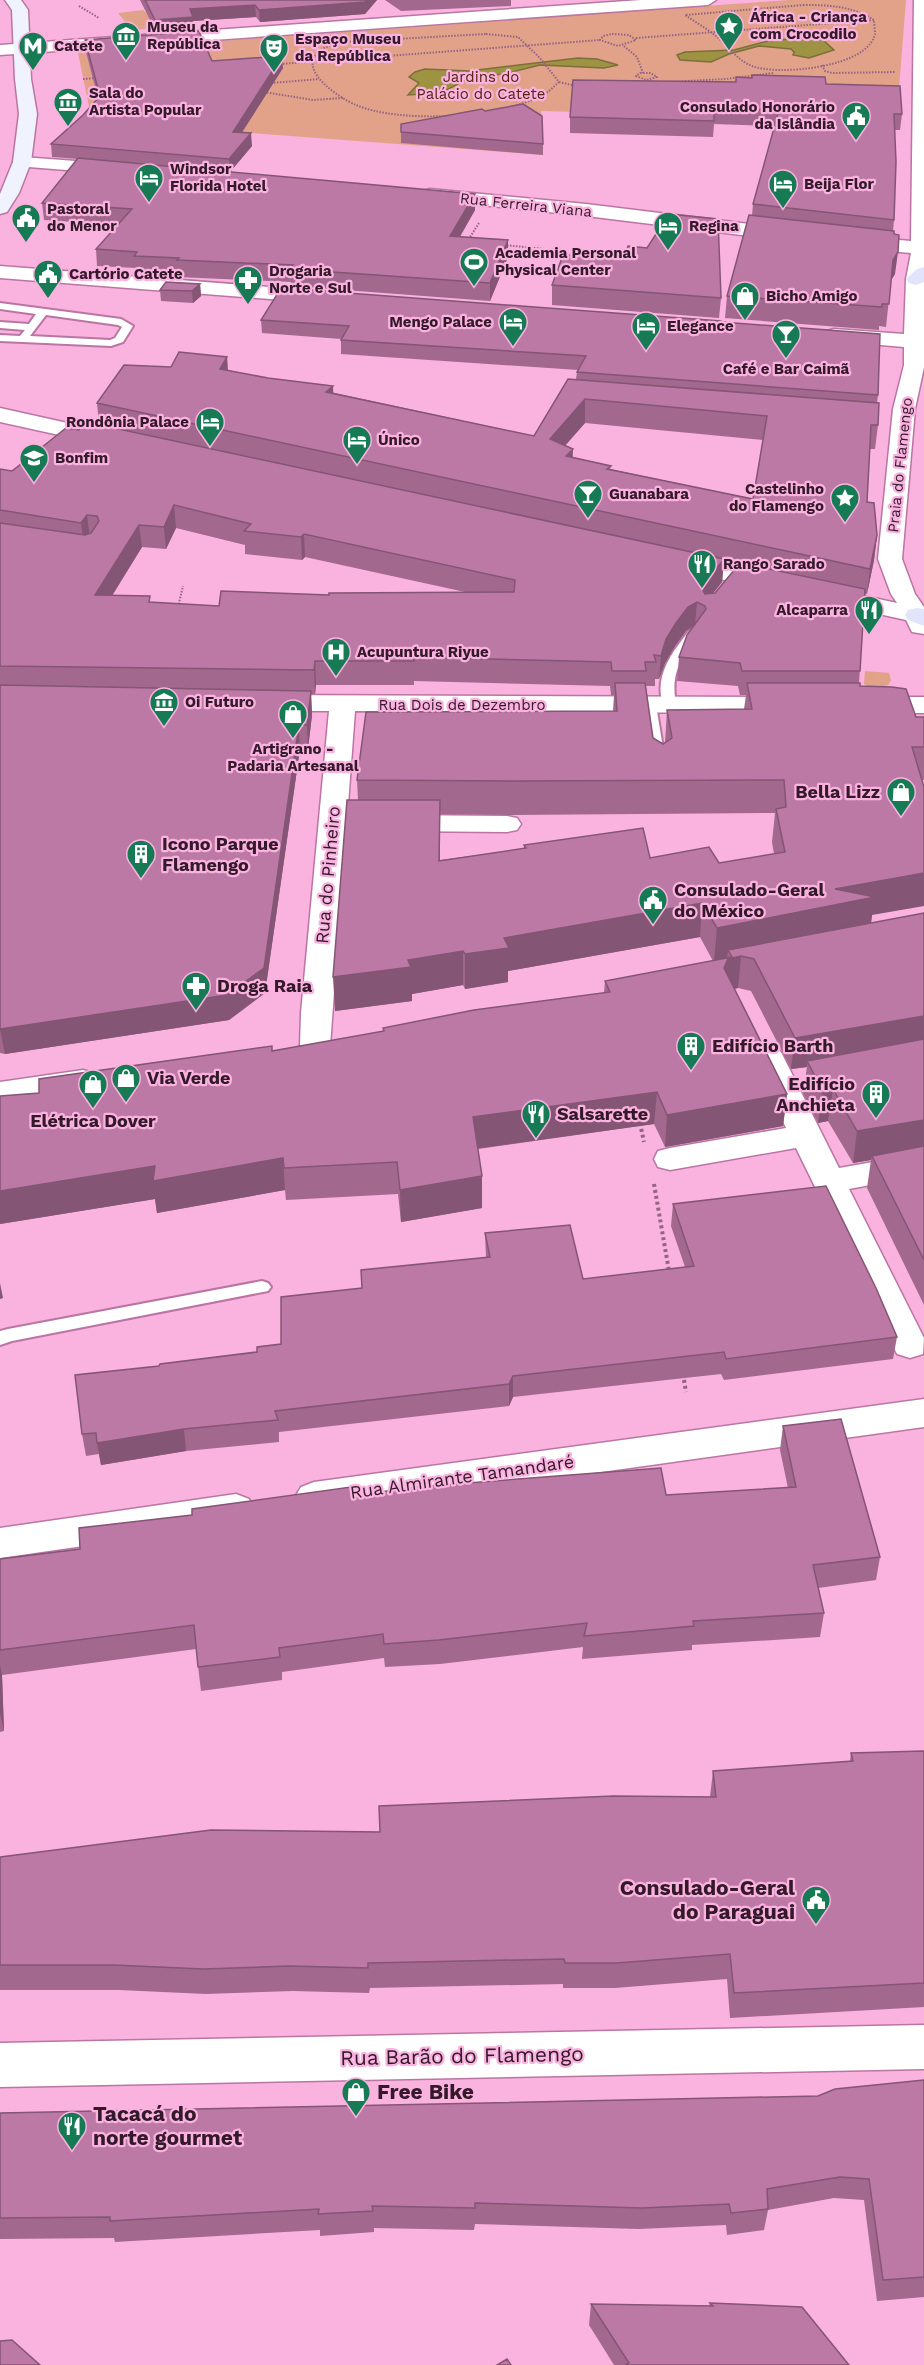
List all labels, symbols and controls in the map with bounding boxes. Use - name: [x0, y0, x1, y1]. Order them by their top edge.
- place label: África - Criança com Crocodilo: [750, 8, 867, 43]
- place icon: África - Criança com Crocodilo: [713, 10, 745, 52]
- place label: Museu da República: [147, 18, 221, 53]
- museum icon: Museu da República: [110, 20, 142, 62]
- metro station icon: Catete: [17, 30, 49, 72]
- place label: Espaço Museu da República: [295, 30, 401, 65]
- theatre icon: Espaço Museu da República: [258, 32, 290, 74]
- place label: Catete: [54, 37, 103, 55]
- park label: Jardins do Palácio do Catete: [417, 68, 545, 103]
- place label: Sala do Artista Popular: [89, 84, 202, 119]
- museum icon: Sala do Artista Popular: [52, 86, 84, 128]
- place label: Consulado Honorário da Islândia: [680, 98, 835, 133]
- public building icon: Consulado Honorário da Islândia: [840, 100, 872, 142]
- place label: Windsor Florida Hotel: [170, 160, 266, 195]
- hotel icon: Windsor Florida Hotel: [133, 162, 165, 204]
- hotel icon: Beija Flor: [767, 168, 799, 210]
- place label: Beija Flor: [804, 175, 875, 193]
- street label: Rua Ferreira Viana: [459, 189, 593, 221]
- place label: Pastoral do Menor: [47, 200, 117, 235]
- public building icon: Pastoral do Menor: [10, 202, 42, 244]
- hotel icon: Regina: [652, 210, 684, 252]
- place label: Regina: [689, 217, 739, 235]
- place label: Academia Personal Physical Center: [495, 244, 636, 279]
- sports icon: Academia Personal Physical Center: [458, 246, 490, 288]
- public building icon: Cartório Catete: [32, 258, 64, 300]
- place label: Drogaria Norte e Sul: [269, 262, 352, 297]
- pharmacy icon: Drogaria Norte e Sul: [232, 264, 264, 306]
- place label: Cartório Catete: [69, 265, 183, 283]
- shop icon: Bicho Amigo: [729, 280, 761, 322]
- place label: Bicho Amigo: [766, 287, 857, 305]
- hotel icon: Mengo Palace: [497, 306, 529, 348]
- hotel icon: Elegance: [630, 310, 662, 352]
- place label: Mengo Palace: [389, 313, 492, 331]
- place label: Elegance: [667, 317, 734, 335]
- bar icon: Café e Bar Caimã: [770, 318, 802, 360]
- place label: Café e Bar Caimã: [723, 360, 850, 378]
- street label: Praia do Flamengo: [884, 397, 916, 533]
- hotel icon: Rondônia Palace: [194, 406, 226, 448]
- place label: Rondônia Palace: [66, 413, 189, 431]
- hotel icon: Único: [341, 424, 373, 466]
- place label: Único: [378, 431, 420, 449]
- school or university icon: Bonfim: [18, 442, 50, 484]
- place label: Bonfim: [55, 449, 108, 467]
- bar icon: Guanabara: [572, 478, 604, 520]
- place label: Castelinho do Flamengo: [729, 480, 824, 515]
- place icon: Castelinho do Flamengo: [829, 482, 861, 524]
- place label: Guanabara: [609, 485, 689, 503]
- restaurant icon: Rango Sarado: [686, 548, 718, 590]
- place label: Rango Sarado: [723, 555, 825, 573]
- restaurant icon: Alcaparra: [853, 594, 885, 636]
- place label: Alcaparra: [776, 601, 848, 619]
- hospital icon: Acupuntura Riyue: [320, 636, 352, 678]
- place label: Acupuntura Riyue: [357, 643, 489, 661]
- museum icon: Oi Futuro: [148, 686, 180, 728]
- place label: Oi Futuro: [185, 693, 254, 711]
- street label: Rua Dois de Dezembro: [379, 696, 545, 714]
- shop icon: Artigrano - Padaria Artesanal: [277, 698, 309, 740]
- place label: Artigrano - Padaria Artesanal: [227, 740, 359, 775]
- shop icon: Bella Lizz: [885, 776, 917, 818]
- place label: Bella Lizz: [795, 781, 880, 802]
- street label: Rua do Pinheiro: [311, 805, 344, 945]
- place label: Icono Parque Flamengo: [162, 833, 279, 875]
- building icon: Icono Parque Flamengo: [125, 838, 157, 880]
- place label: Consulado-Geral do México: [674, 879, 824, 921]
- public building icon: Consulado-Geral do México: [637, 884, 669, 926]
- pharmacy icon: Droga Raia: [180, 970, 212, 1012]
- place label: Droga Raia: [217, 975, 313, 996]
- building icon: Edifício Barth: [675, 1030, 707, 1072]
- place label: Edifício Barth: [712, 1035, 833, 1056]
- shop icon: Via Verde: [110, 1062, 142, 1104]
- place label: Via Verde: [147, 1067, 230, 1088]
- shop icon: Elétrica Dover: [77, 1068, 109, 1110]
- place label: Edifício Anchieta: [776, 1073, 856, 1115]
- building icon: Edifício Anchieta: [860, 1078, 892, 1120]
- restaurant icon: Salsarette: [520, 1098, 552, 1140]
- place label: Salsarette: [557, 1103, 648, 1124]
- place label: Elétrica Dover: [30, 1110, 156, 1131]
- street label: Rua Almirante Tamandaré: [349, 1450, 575, 1503]
- place label: Consulado-Geral do Paraguai: [620, 1875, 795, 1924]
- public building icon: Consulado-Geral do Paraguai: [800, 1884, 832, 1926]
- street label: Rua Barão do Flamengo: [340, 2041, 584, 2070]
- shop icon: Free Bike: [340, 2076, 372, 2118]
- place label: Free Bike: [377, 2079, 474, 2104]
- place label: Tacacá do norte gourmet: [93, 2101, 242, 2150]
- restaurant icon: Tacacá do norte gourmet: [56, 2110, 88, 2152]

